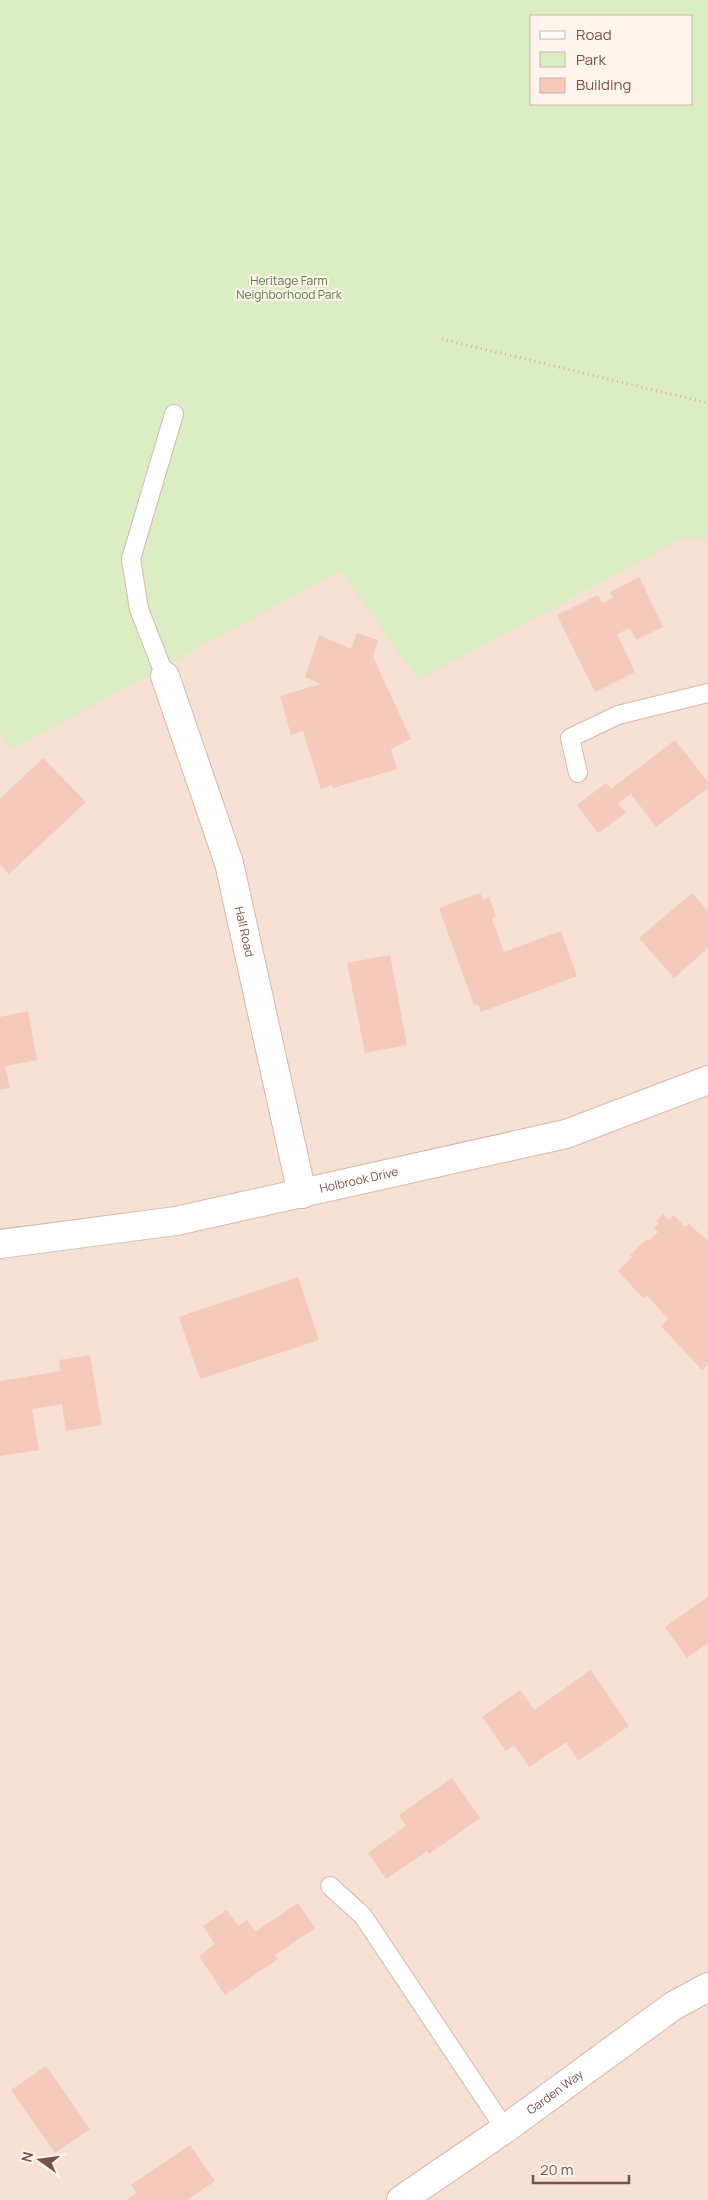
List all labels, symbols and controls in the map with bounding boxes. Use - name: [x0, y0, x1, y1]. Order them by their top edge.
- legend: [530, 15, 693, 105]
- text: Road: [576, 24, 612, 45]
- text: Park: [576, 49, 606, 70]
- text: Building: [576, 74, 631, 95]
- park label: Heritage Farm Neighborhood Park: [236, 272, 343, 303]
- street label: Hall Road: [231, 905, 258, 959]
- street label: Holbrook Drive: [318, 1163, 400, 1197]
- street label: Garden Way: [523, 2065, 587, 2118]
- north arrow: [15, 2135, 65, 2185]
- text: N: [16, 2150, 37, 2164]
- scale bar: [533, 2152, 629, 2184]
- text: 20 m: [540, 2159, 573, 2180]

